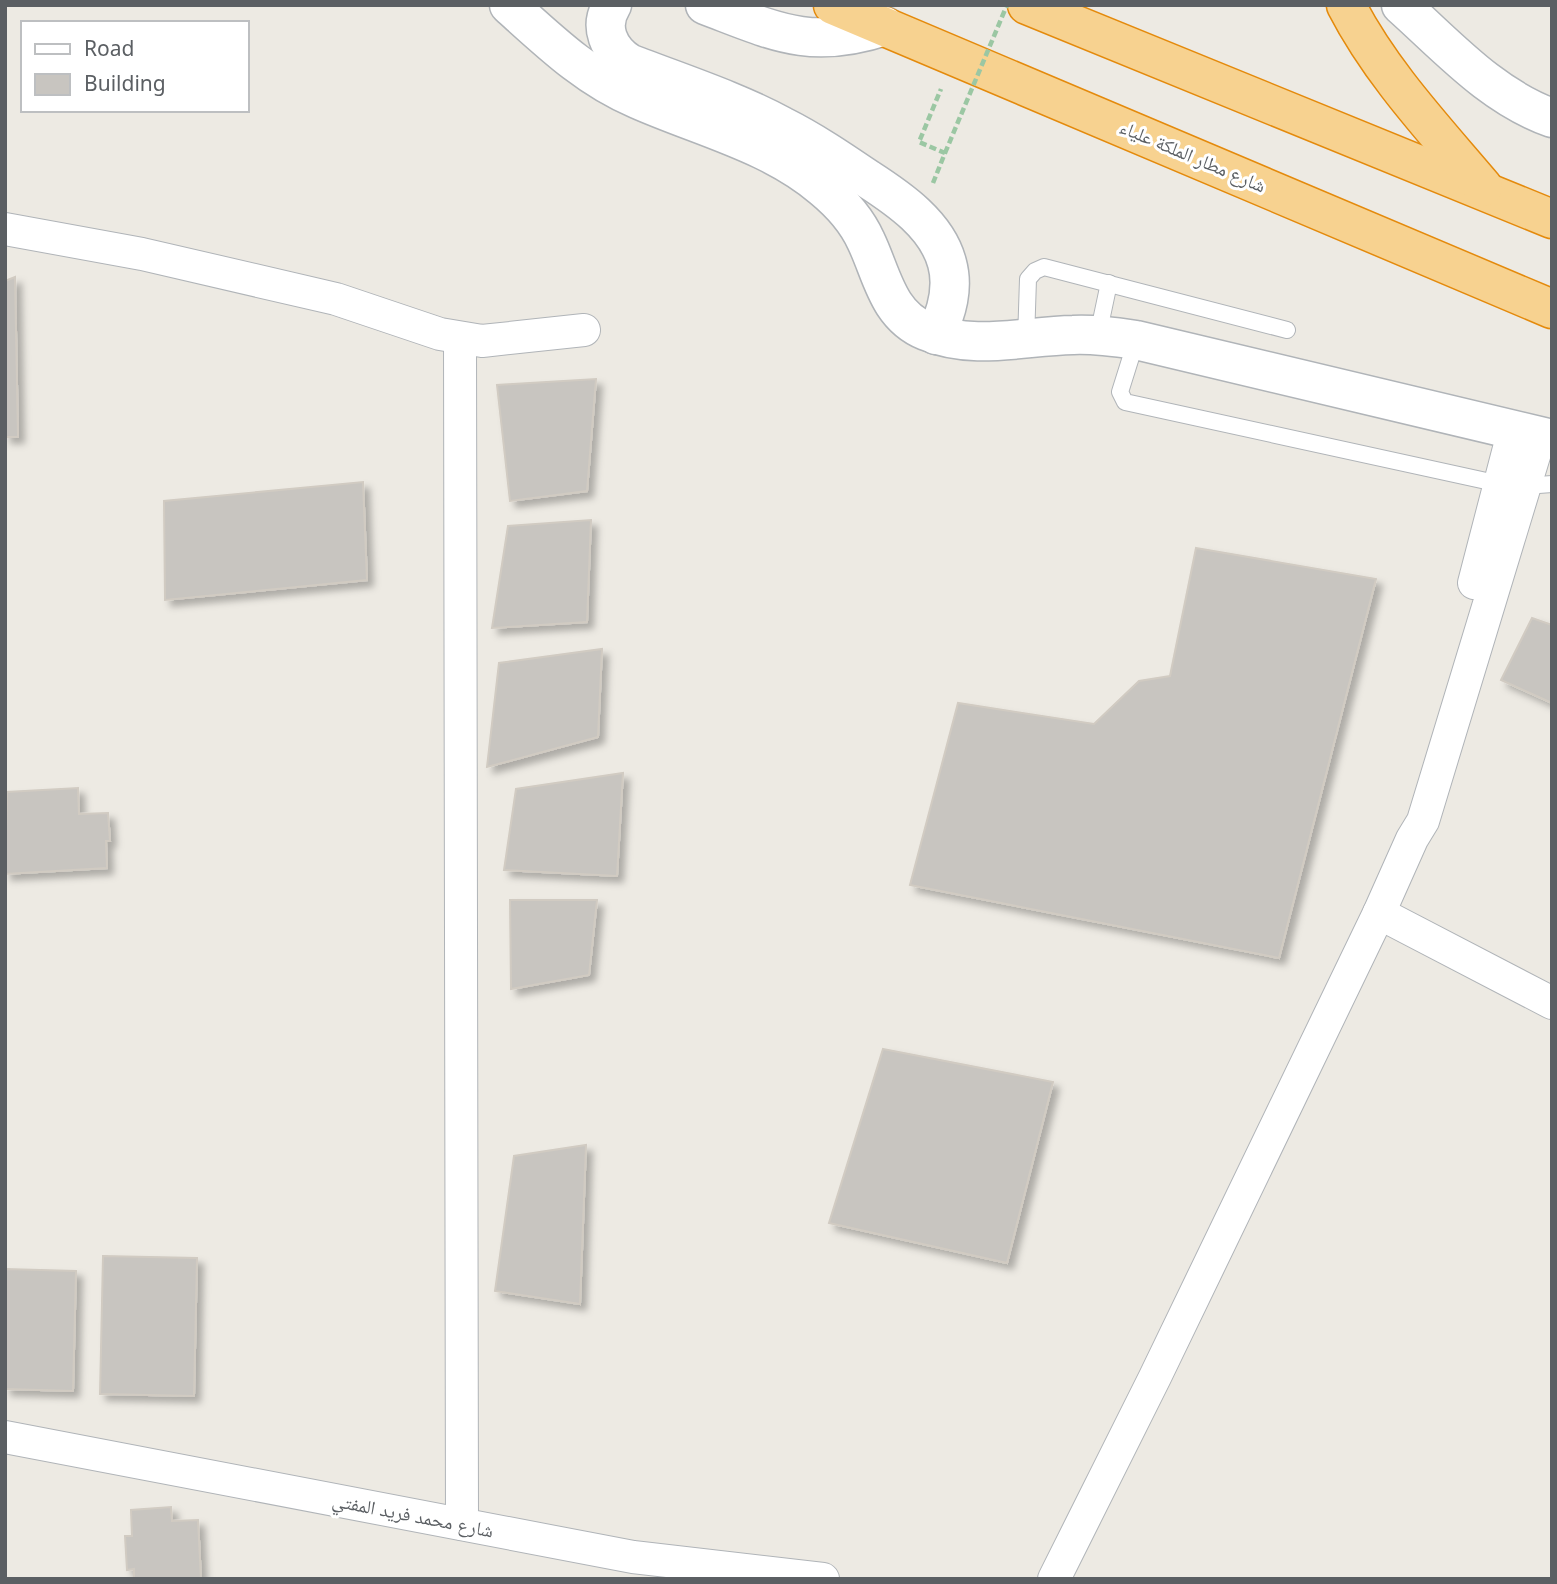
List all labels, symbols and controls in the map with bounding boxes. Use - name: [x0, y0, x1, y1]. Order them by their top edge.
- legend: [21, 21, 248, 112]
- text: Road: [84, 34, 134, 62]
- text: Building: [84, 69, 166, 97]
- street label: شارع مطار الملكة علياء: [1116, 114, 1270, 198]
- street label: شارع محمد فريد المفتي: [330, 1487, 496, 1546]

